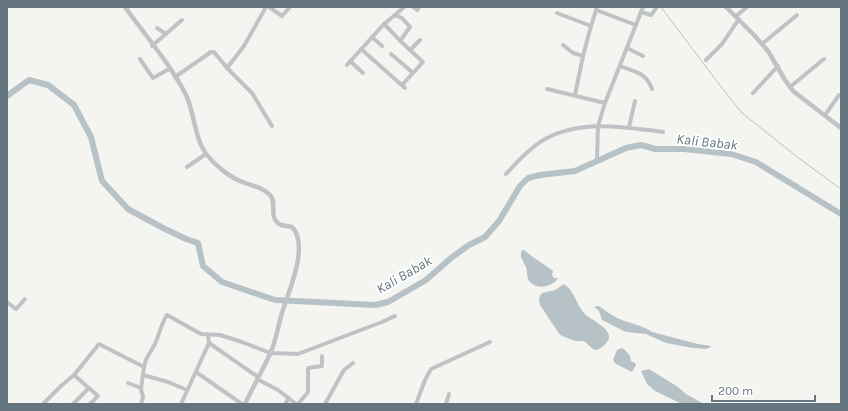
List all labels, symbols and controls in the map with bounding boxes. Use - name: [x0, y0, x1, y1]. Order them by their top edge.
- water label: Kali Babak: [676, 130, 739, 154]
- water label: Kali Babak: [373, 252, 436, 298]
- scale bar: [712, 377, 815, 403]
- text: 200 m: [718, 384, 753, 398]

